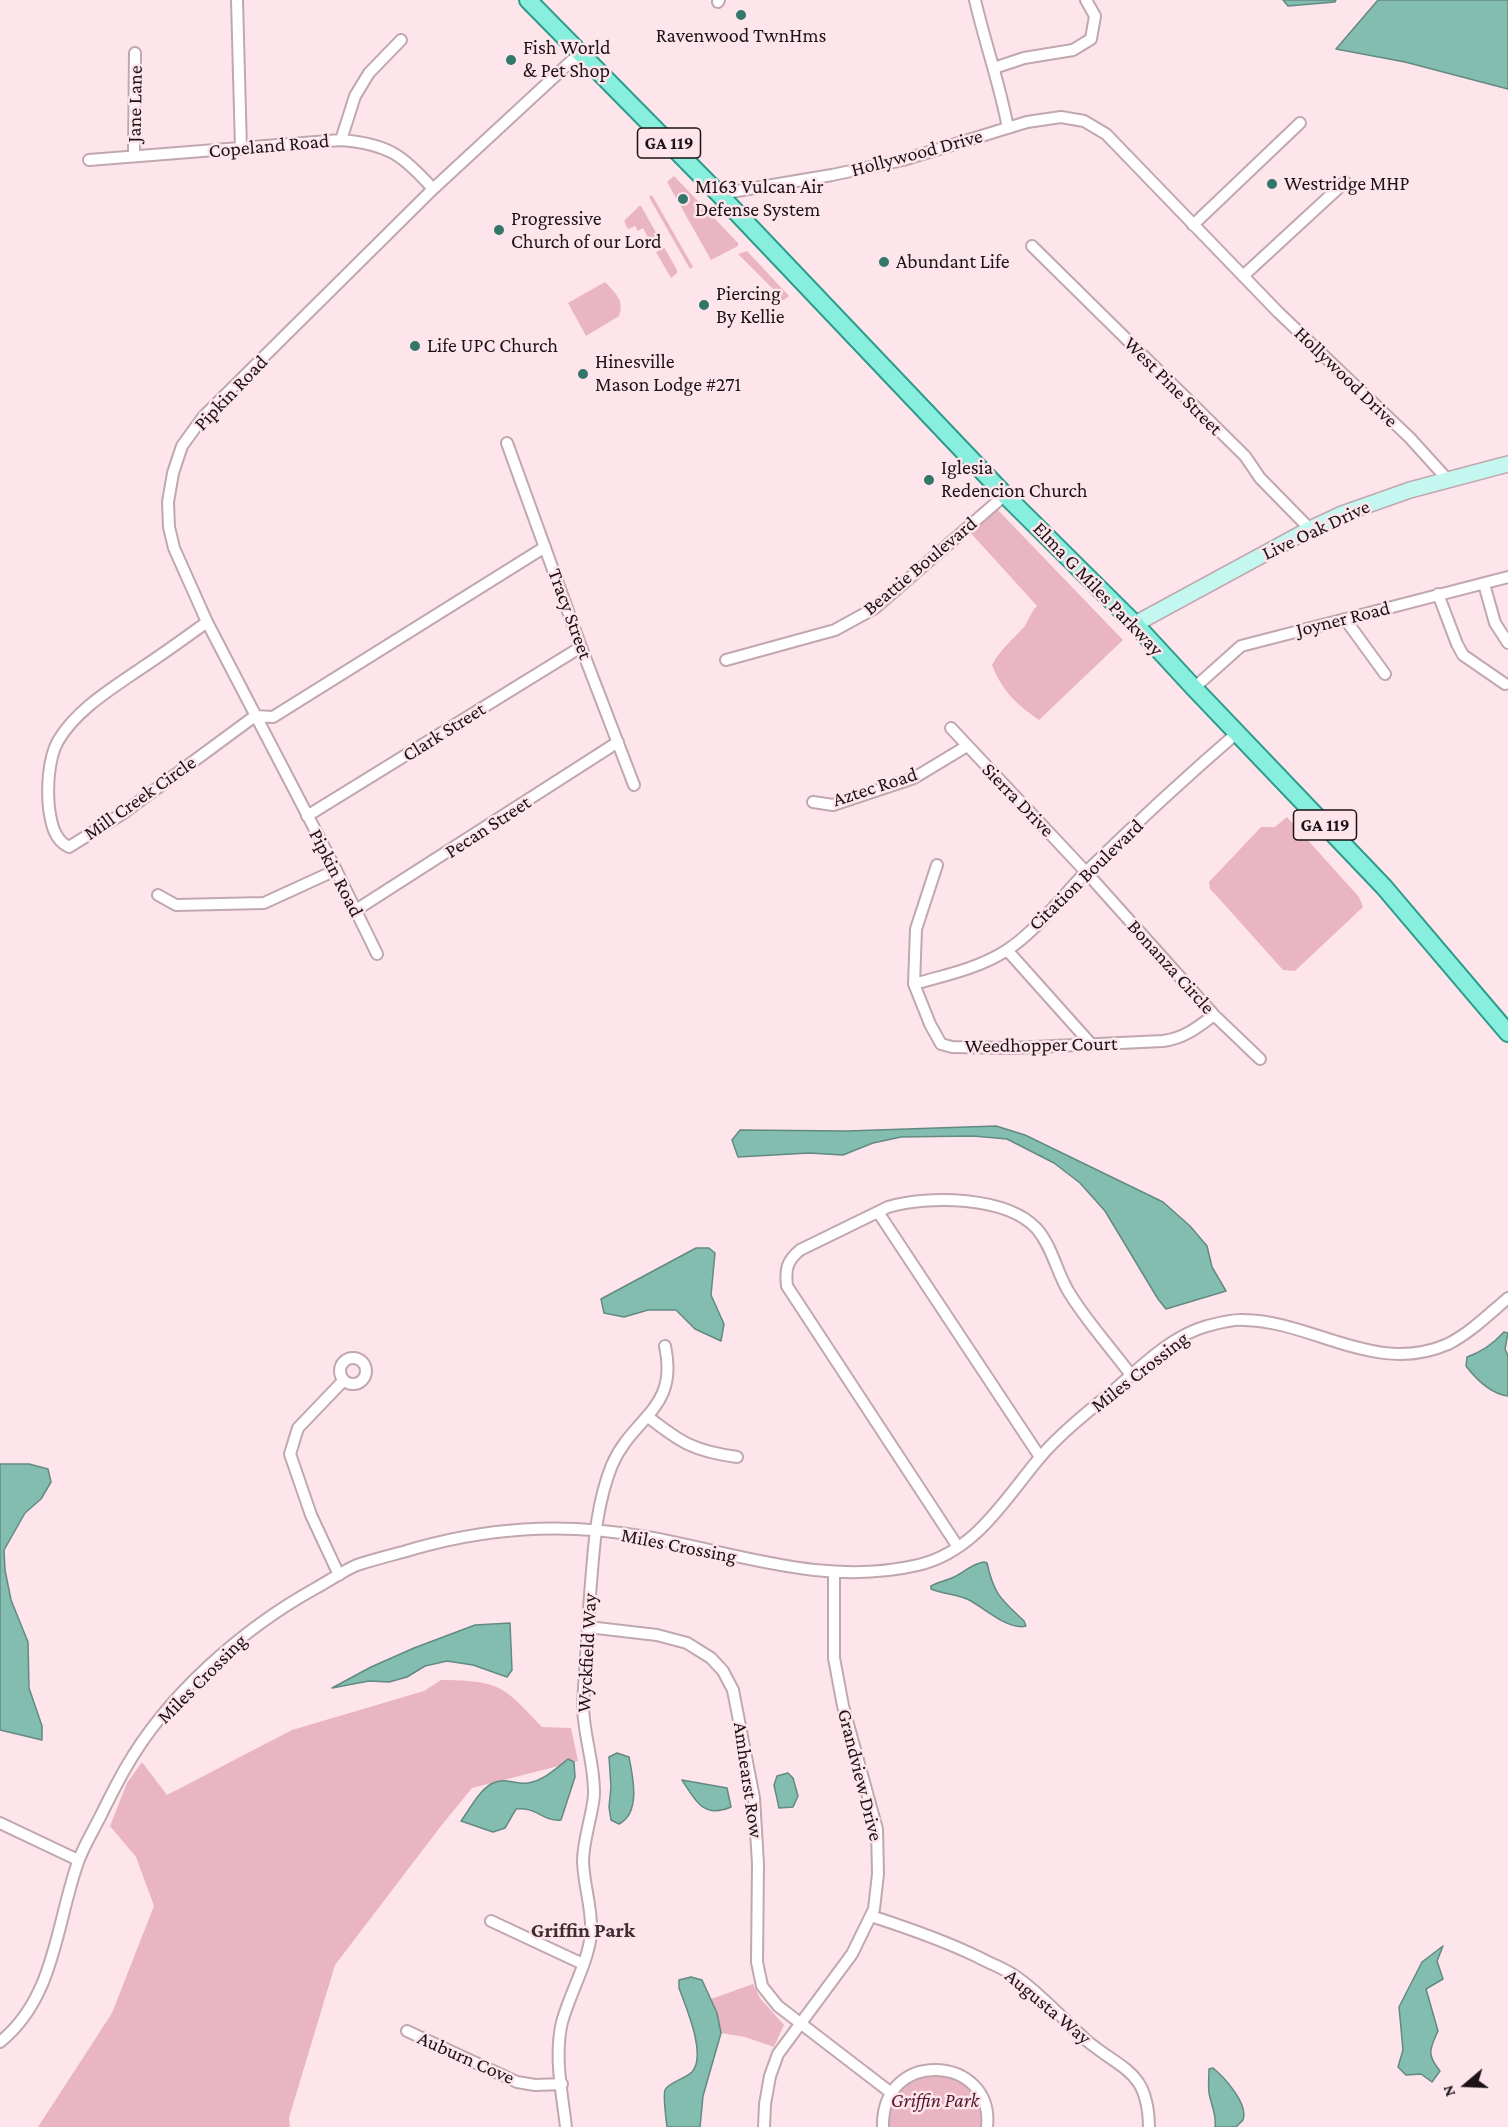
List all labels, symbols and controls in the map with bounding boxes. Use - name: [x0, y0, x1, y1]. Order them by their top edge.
- marker: Ravenwood TwnHms: [734, 8, 748, 22]
- place label: Ravenwood TwnHms: [656, 24, 826, 48]
- place label: Fish World & Pet Shop: [523, 36, 611, 83]
- marker: Fish World & Pet Shop: [504, 53, 518, 67]
- street label: Jane Lane: [122, 65, 148, 143]
- street label: Hollywood Drive: [849, 124, 985, 182]
- road number: GA 119: [638, 128, 700, 158]
- street label: Copeland Road: [208, 129, 330, 163]
- place label: Westridge MHP: [1284, 172, 1410, 196]
- place label: M163 Vulcan Air Defense System: [695, 175, 824, 222]
- marker: Westridge MHP: [1265, 177, 1279, 191]
- marker: M163 Vulcan Air Defense System: [676, 192, 690, 206]
- place label: Progressive Church of our Lord: [511, 207, 662, 254]
- marker: Progressive Church of our Lord: [492, 223, 506, 237]
- place label: Abundant Life: [896, 250, 1010, 274]
- marker: Abundant Life: [877, 255, 891, 269]
- place label: Piercing By Kellie: [716, 282, 784, 329]
- marker: Piercing By Kellie: [697, 298, 711, 312]
- street label: Hollywood Drive: [1289, 321, 1403, 433]
- street label: West Pine Street: [1119, 332, 1227, 440]
- place label: Life UPC Church: [427, 334, 558, 358]
- marker: Life UPC Church: [408, 339, 422, 353]
- street label: Pipkin Road: [189, 350, 273, 436]
- place label: Hinesville Mason Lodge #271: [595, 350, 741, 397]
- marker: Hinesville Mason Lodge #271: [576, 367, 590, 381]
- place label: Iglesia Redencion Church: [941, 456, 1087, 503]
- marker: Iglesia Redencion Church: [922, 473, 936, 487]
- street label: Live Oak Drive: [1258, 495, 1374, 565]
- street label: Beattie Boulevard: [858, 511, 982, 621]
- street label: Elma G Miles Parkway: [1028, 517, 1168, 661]
- street label: Tracy Street: [542, 565, 598, 663]
- street label: Joyner Road: [1294, 596, 1392, 642]
- street label: Clark Street: [398, 697, 490, 767]
- street label: Mill Creek Circle: [79, 750, 201, 846]
- street label: Sierra Drive: [977, 758, 1059, 842]
- street label: Aztec Road: [830, 762, 920, 812]
- street label: Pecan Street: [441, 790, 535, 864]
- road number: GA 119: [1294, 810, 1356, 840]
- street label: Citation Boulevard: [1024, 814, 1148, 936]
- street label: Pipkin Road: [304, 825, 368, 921]
- street label: Bonanza Circle: [1122, 915, 1220, 1019]
- street label: Weedhopper Court: [964, 1032, 1118, 1058]
- street label: Miles Crossing: [1086, 1326, 1194, 1418]
- street label: Miles Crossing: [619, 1523, 739, 1569]
- street label: Wyckfield Way: [572, 1593, 602, 1713]
- street label: Miles Crossing: [152, 1629, 252, 1729]
- street label: Grandview Drive: [832, 1707, 888, 1843]
- street label: Amhearst Row: [728, 1720, 768, 1840]
- district label: Griffin Park: [531, 1918, 635, 1944]
- street label: Augusta Way: [1000, 1964, 1096, 2050]
- street label: Auburn Cove: [414, 2026, 518, 2090]
- north arrow: [1436, 2055, 1496, 2115]
- text: N: [1439, 2083, 1458, 2099]
- park label: Griffin Park: [891, 2089, 979, 2113]

